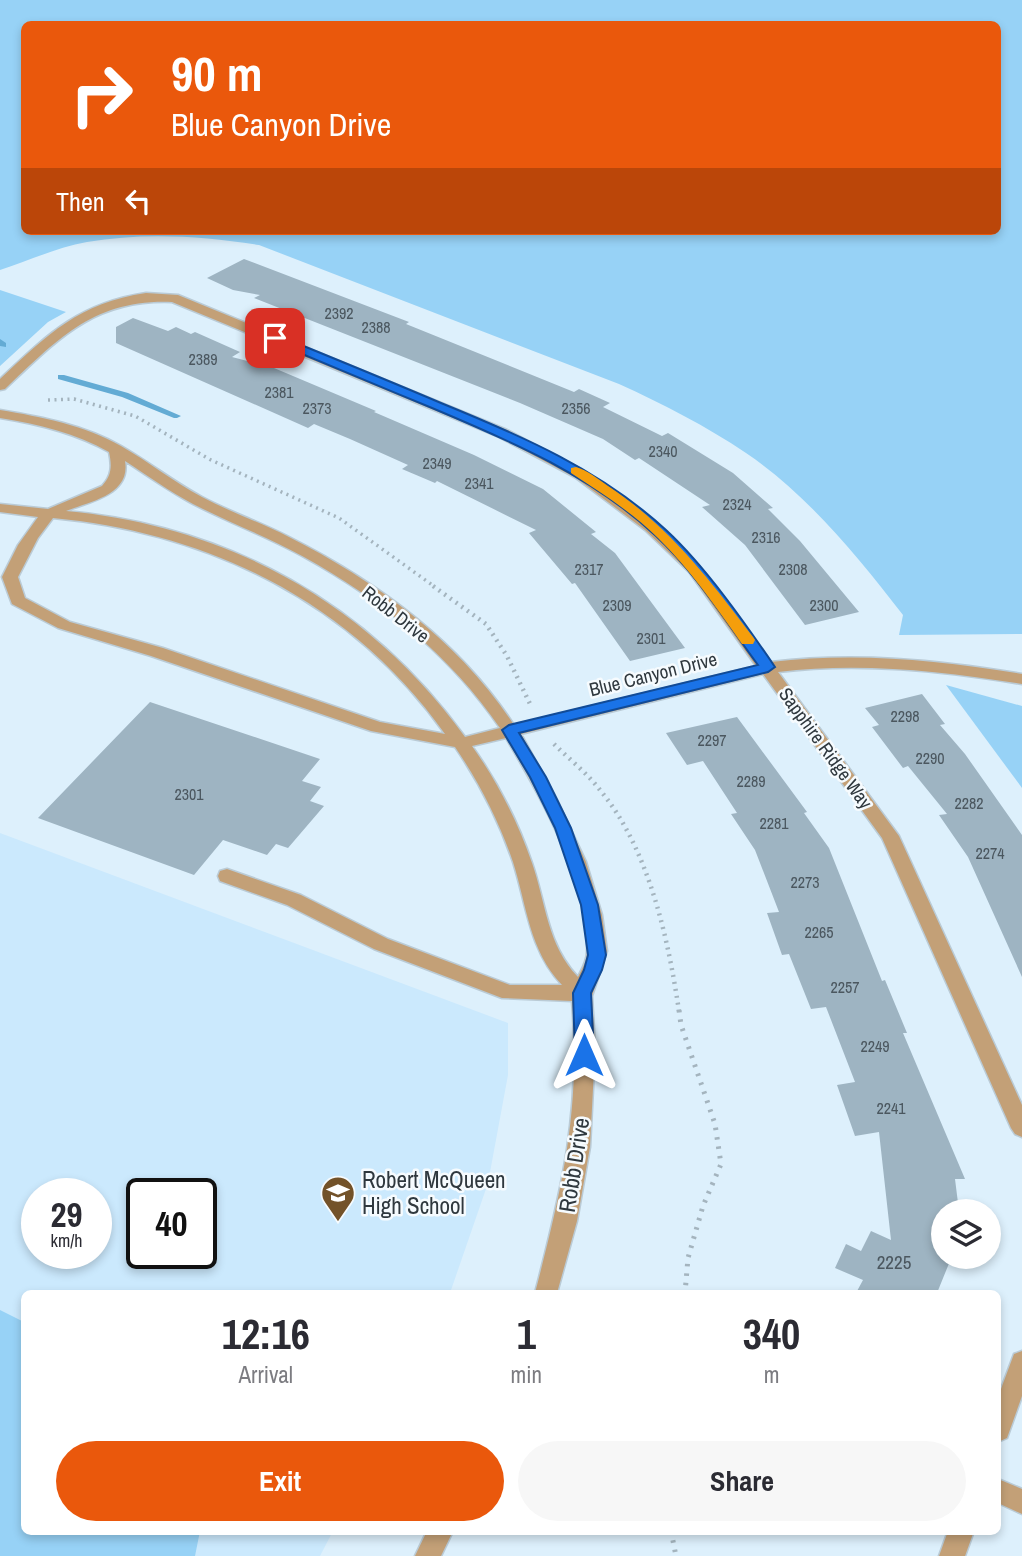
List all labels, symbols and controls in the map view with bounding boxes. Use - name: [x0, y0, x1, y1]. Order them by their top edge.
- text: 90 m: [171, 40, 263, 106]
- icon: right: [56, 49, 147, 140]
- text: Blue Canyon Drive: [171, 103, 391, 146]
- icon: left: [119, 182, 157, 220]
- text: Then: [56, 184, 105, 219]
- house number: 2392: [324, 302, 354, 324]
- pin: [245, 308, 305, 368]
- house number: 2388: [361, 316, 391, 338]
- icon: arrive: [256, 319, 294, 357]
- house number: 2389: [188, 348, 218, 370]
- house number: 2381: [264, 381, 294, 403]
- house number: 2373: [302, 397, 332, 419]
- house number: 2356: [561, 397, 591, 419]
- house number: 2340: [648, 440, 678, 462]
- house number: 2349: [422, 452, 452, 474]
- house number: 2341: [464, 472, 494, 494]
- house number: 2324: [722, 493, 752, 515]
- house number: 2316: [751, 526, 781, 548]
- house number: 2317: [574, 558, 604, 580]
- house number: 2308: [778, 558, 808, 580]
- street label: Robb Drive: [357, 579, 435, 649]
- house number: 2309: [602, 594, 632, 616]
- house number: 2300: [809, 594, 839, 616]
- house number: 2301: [636, 627, 666, 649]
- street label: Blue Canyon Drive: [586, 646, 720, 702]
- street label: Sapphire Ridge Way: [773, 682, 879, 814]
- house number: 2298: [890, 705, 920, 727]
- house number: 2297: [697, 729, 727, 751]
- house number: 2290: [915, 747, 945, 769]
- house number: 2289: [736, 770, 766, 792]
- house number: 2301: [174, 783, 204, 805]
- house number: 2282: [954, 792, 984, 814]
- house number: 2281: [759, 812, 789, 834]
- house number: 2274: [975, 842, 1005, 864]
- house number: 2273: [790, 871, 820, 893]
- house number: 2265: [804, 921, 834, 943]
- house number: 2257: [830, 976, 860, 998]
- position arrow: [547, 1018, 621, 1092]
- house number: 2249: [860, 1035, 890, 1057]
- house number: 2241: [876, 1097, 906, 1119]
- street label: Robb Drive: [551, 1115, 596, 1214]
- place label: Robert McQueen High School: [362, 1164, 506, 1221]
- school or university icon: Robert McQueen High School: [319, 1174, 357, 1223]
- speed limit sign: 40: [126, 1178, 217, 1269]
- text: 29: [51, 1191, 82, 1238]
- map controls: [931, 1199, 1001, 1269]
- button: layers: [931, 1199, 1001, 1269]
- text: km/h: [51, 1228, 83, 1253]
- house number: 2225: [877, 1249, 912, 1275]
- text: 12:16: [222, 1306, 310, 1362]
- text: 1: [517, 1306, 536, 1362]
- text: 340: [743, 1306, 800, 1362]
- text: Arrival: [239, 1359, 293, 1390]
- text: min: [511, 1359, 542, 1390]
- text: m: [764, 1359, 779, 1390]
- button: Exit: [56, 1441, 504, 1521]
- button: Share: [518, 1441, 966, 1521]

